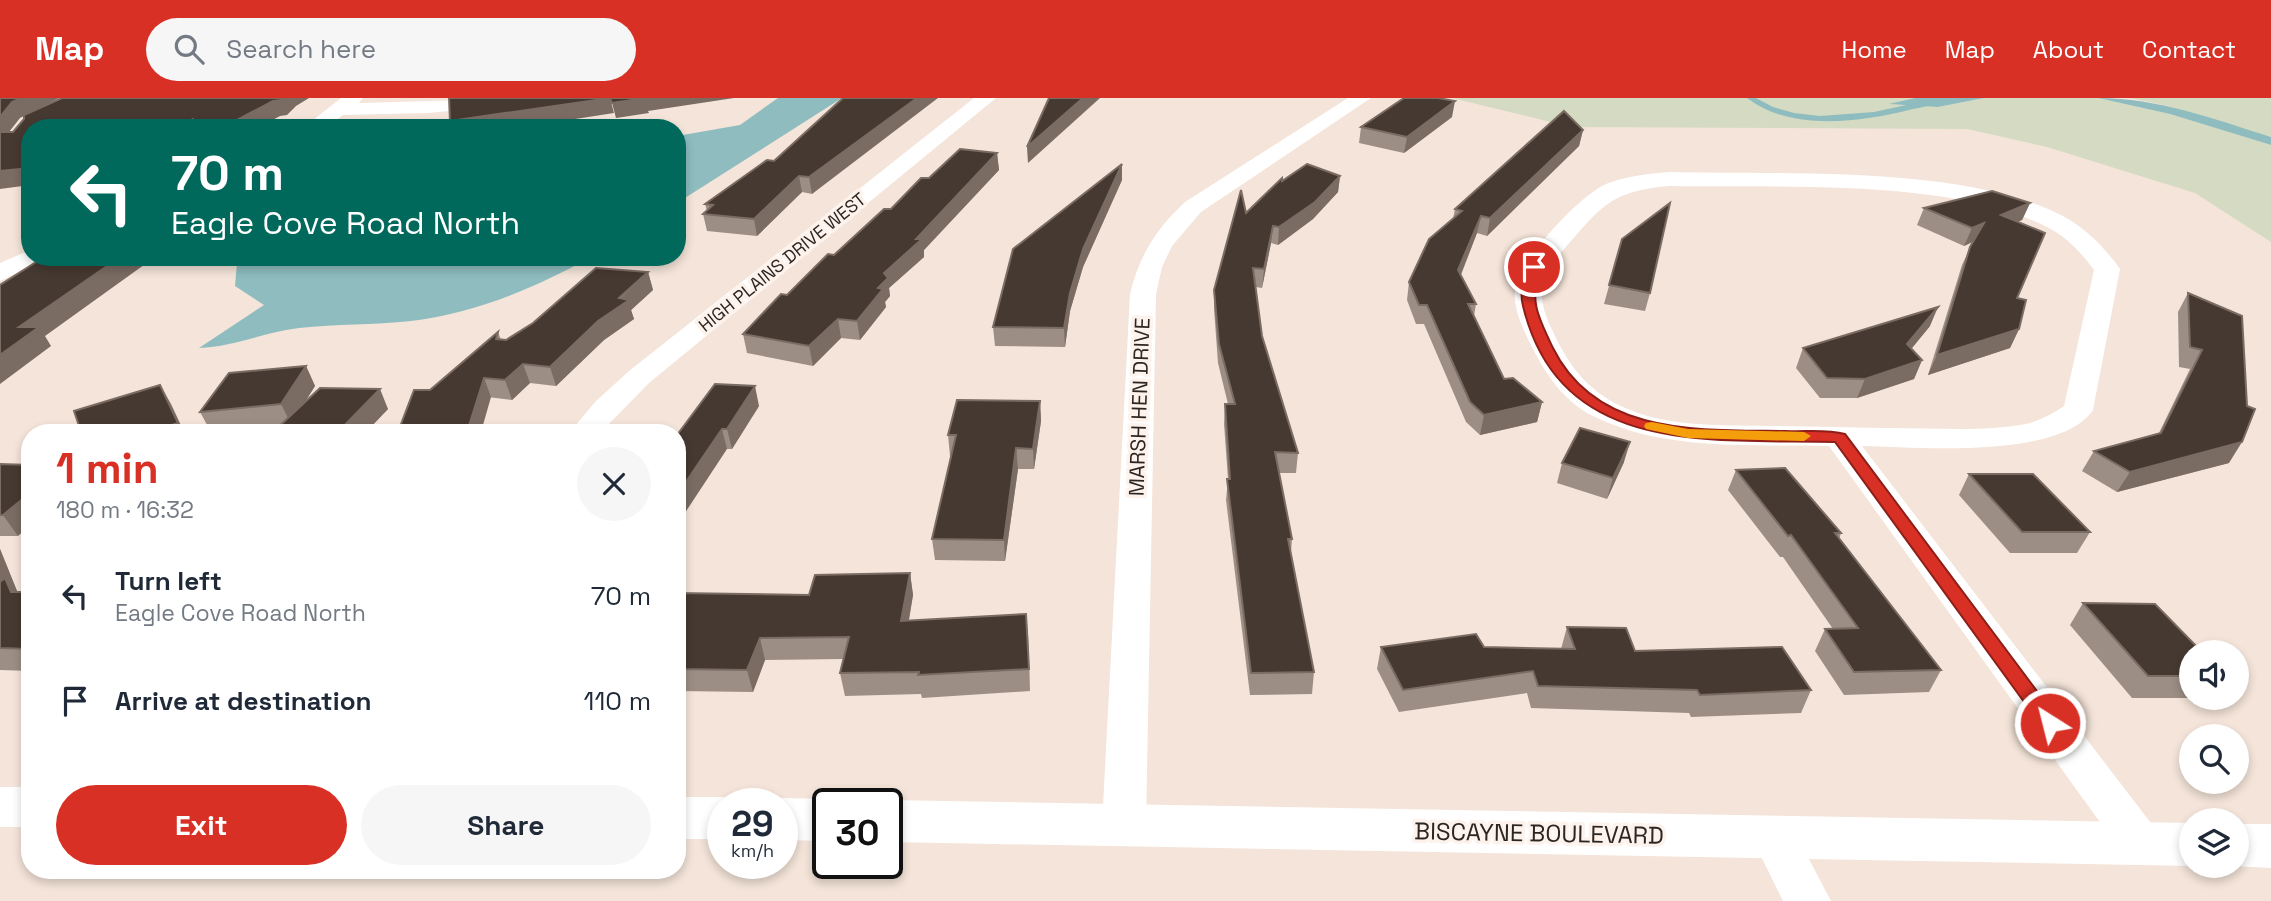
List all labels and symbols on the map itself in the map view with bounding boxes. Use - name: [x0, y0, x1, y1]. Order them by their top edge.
- street label: HIGH PLAINS DRIVE WEST: [694, 187, 871, 337]
- pin: [1504, 237, 1564, 297]
- street label: MARSH HEN DRIVE: [1122, 317, 1156, 497]
- position arrow: [2013, 686, 2087, 760]
- speed limit sign: 30: [812, 788, 903, 879]
- street label: BISCAYNE BOULEVARD: [1414, 815, 1664, 851]

